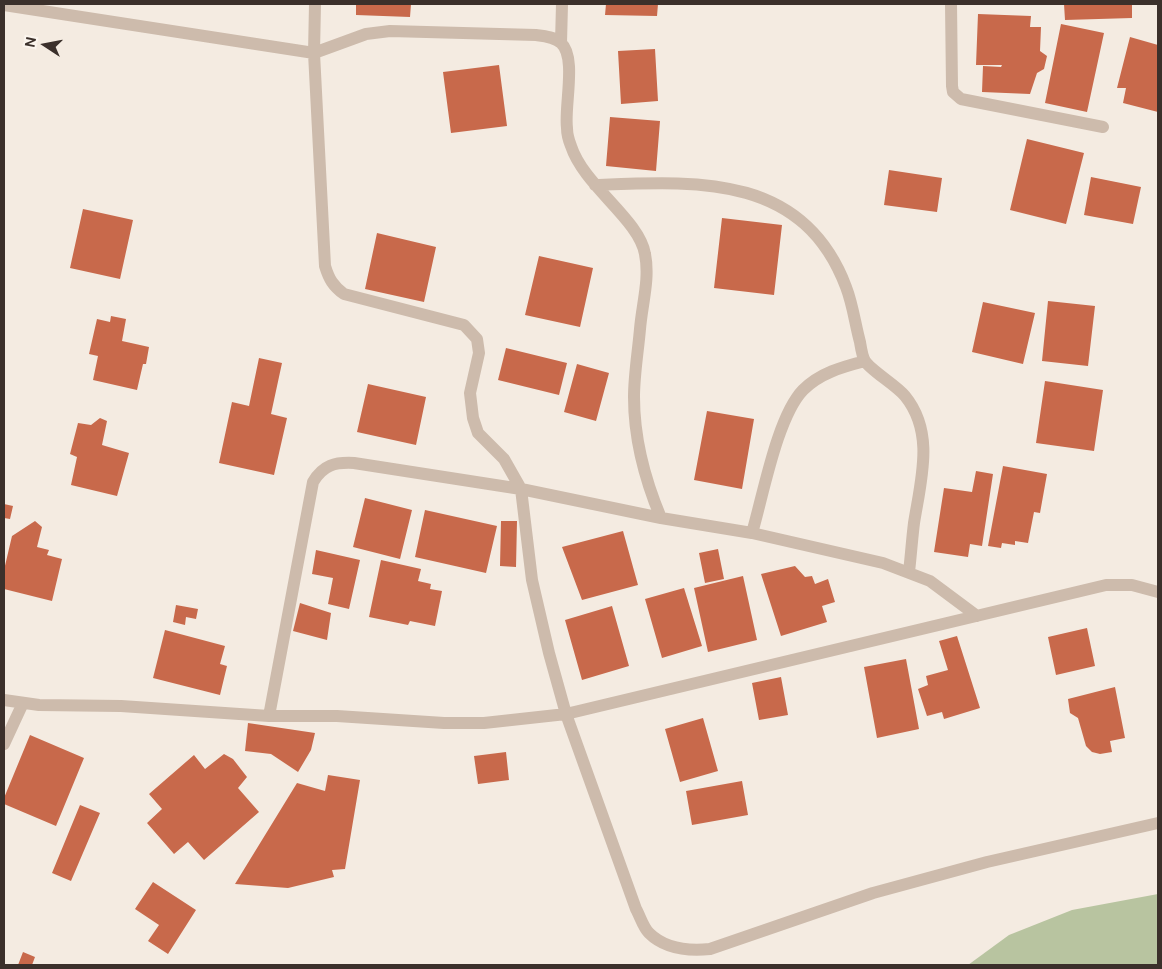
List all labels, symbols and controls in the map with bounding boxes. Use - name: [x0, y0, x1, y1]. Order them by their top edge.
- north arrow: [20, 20, 70, 70]
- text: N: [20, 35, 40, 49]

